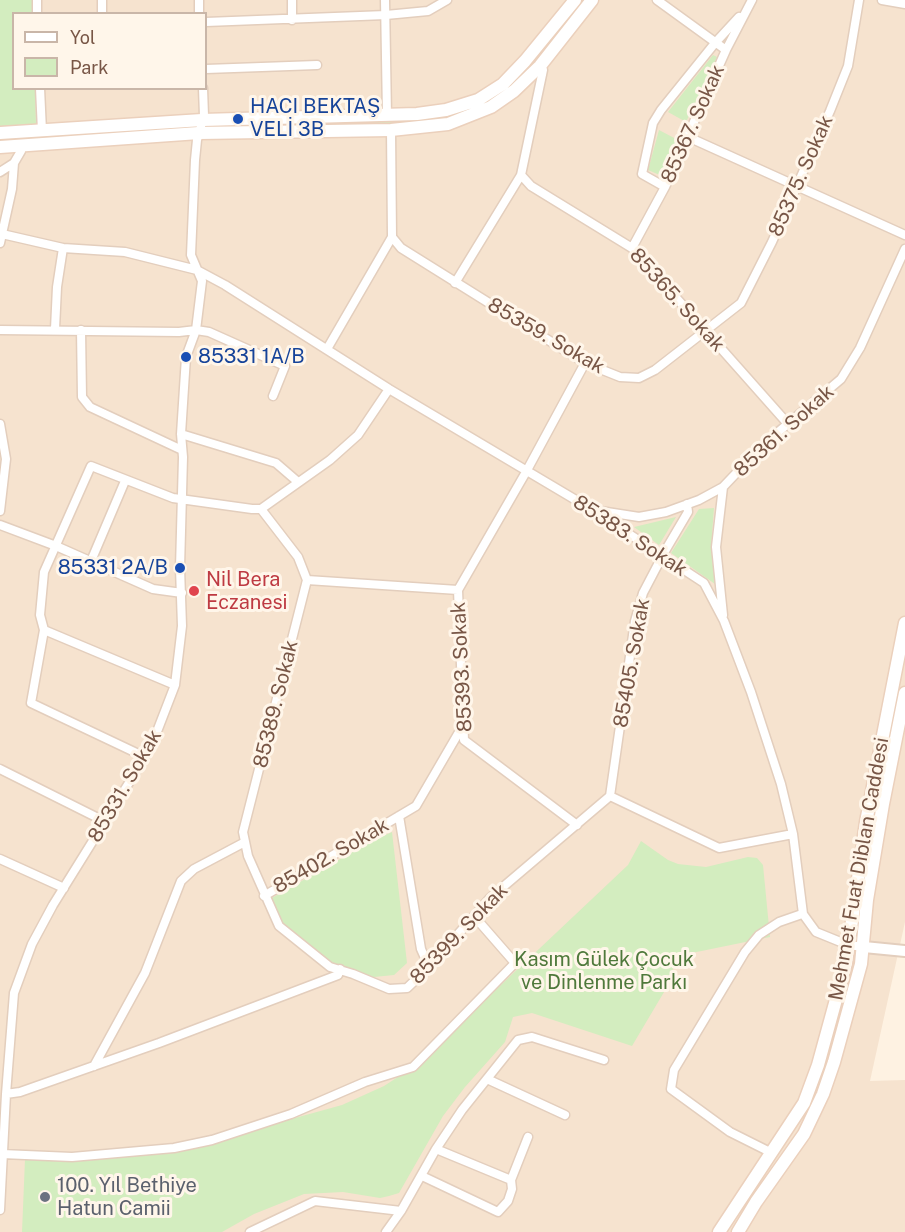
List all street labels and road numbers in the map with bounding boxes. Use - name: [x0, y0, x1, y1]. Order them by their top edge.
- street label: 85367. Sokak: [656, 61, 730, 187]
- street label: 85375. Sokak: [764, 112, 838, 240]
- street label: 85365. Sokak: [624, 243, 730, 357]
- street label: 85359. Sokak: [483, 293, 609, 379]
- street label: 85361. Sokak: [729, 380, 839, 482]
- street label: 85383. Sokak: [569, 490, 691, 582]
- street label: 85405. Sokak: [609, 597, 655, 729]
- street label: 85393. Sokak: [447, 601, 477, 733]
- street label: 85389. Sokak: [249, 638, 303, 770]
- street label: 85331. Sokak: [83, 725, 167, 847]
- street label: Mehmet Fuat Diblan Caddesi: [824, 735, 894, 1003]
- street label: 85402. Sokak: [269, 813, 393, 899]
- street label: 85399. Sokak: [405, 879, 513, 989]

